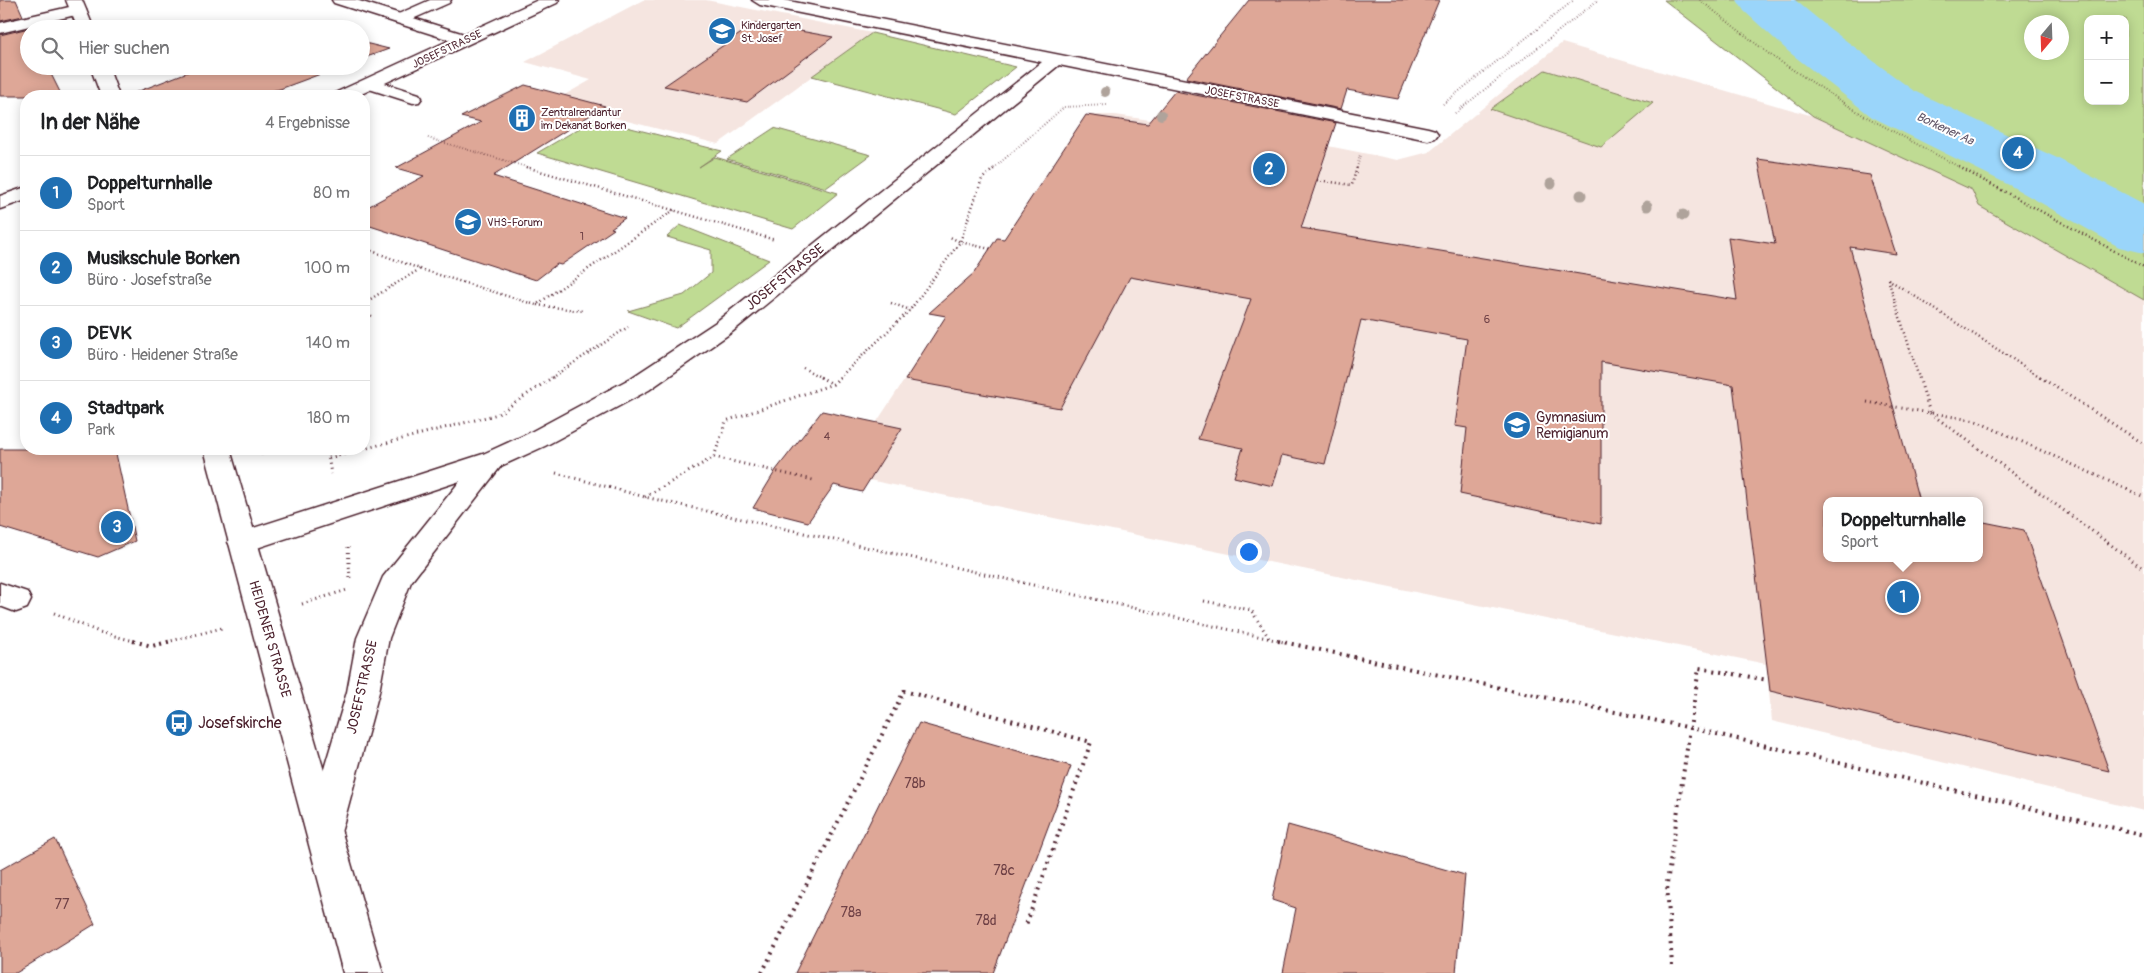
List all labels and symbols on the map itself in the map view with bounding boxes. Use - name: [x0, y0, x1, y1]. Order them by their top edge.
- north arrow: [2024, 15, 2069, 60]
- school or university icon: Kindergarten St. Josef: [707, 16, 737, 46]
- place label: Kindergarten St. Josef: [741, 19, 801, 45]
- street label: JOSEFSTRASSE: [410, 27, 484, 71]
- street label: JOSEFSTRASSE: [1204, 83, 1281, 111]
- building icon: Zentralrendantur im Dekanat Borken: [507, 103, 537, 133]
- place label: Zentralrendantur im Dekanat Borken: [541, 106, 626, 132]
- water label: Borkener Aa: [1914, 109, 1977, 149]
- pin: 4: [2002, 134, 2034, 172]
- pin: 2: [1253, 150, 1285, 188]
- school or university icon: VHS-Forum: [453, 207, 483, 237]
- place label: VHS-Forum: [487, 216, 543, 229]
- house number: 1: [580, 230, 584, 243]
- street label: JOSEFSTRASSE: [742, 240, 828, 314]
- house number: 6: [1484, 313, 1490, 326]
- place label: Gymnasium Remigianum: [1536, 409, 1608, 442]
- school or university icon: Gymnasium Remigianum: [1502, 410, 1532, 440]
- house number: 4: [824, 430, 831, 443]
- pin: 3: [101, 508, 133, 546]
- your location: [1236, 539, 1262, 565]
- street label: HEIDENER STRASSE: [245, 578, 295, 700]
- pin: 1: [1887, 578, 1919, 616]
- street label: JOSEFSTRASSE: [343, 638, 381, 736]
- bus stop icon: Josefskirche: [164, 708, 194, 738]
- place label: Josefskirche: [198, 713, 282, 733]
- house number: 78b: [904, 775, 926, 792]
- house number: 78c: [993, 862, 1015, 879]
- house number: 77: [55, 896, 70, 913]
- house number: 78a: [841, 904, 861, 921]
- house number: 78d: [975, 912, 997, 929]

